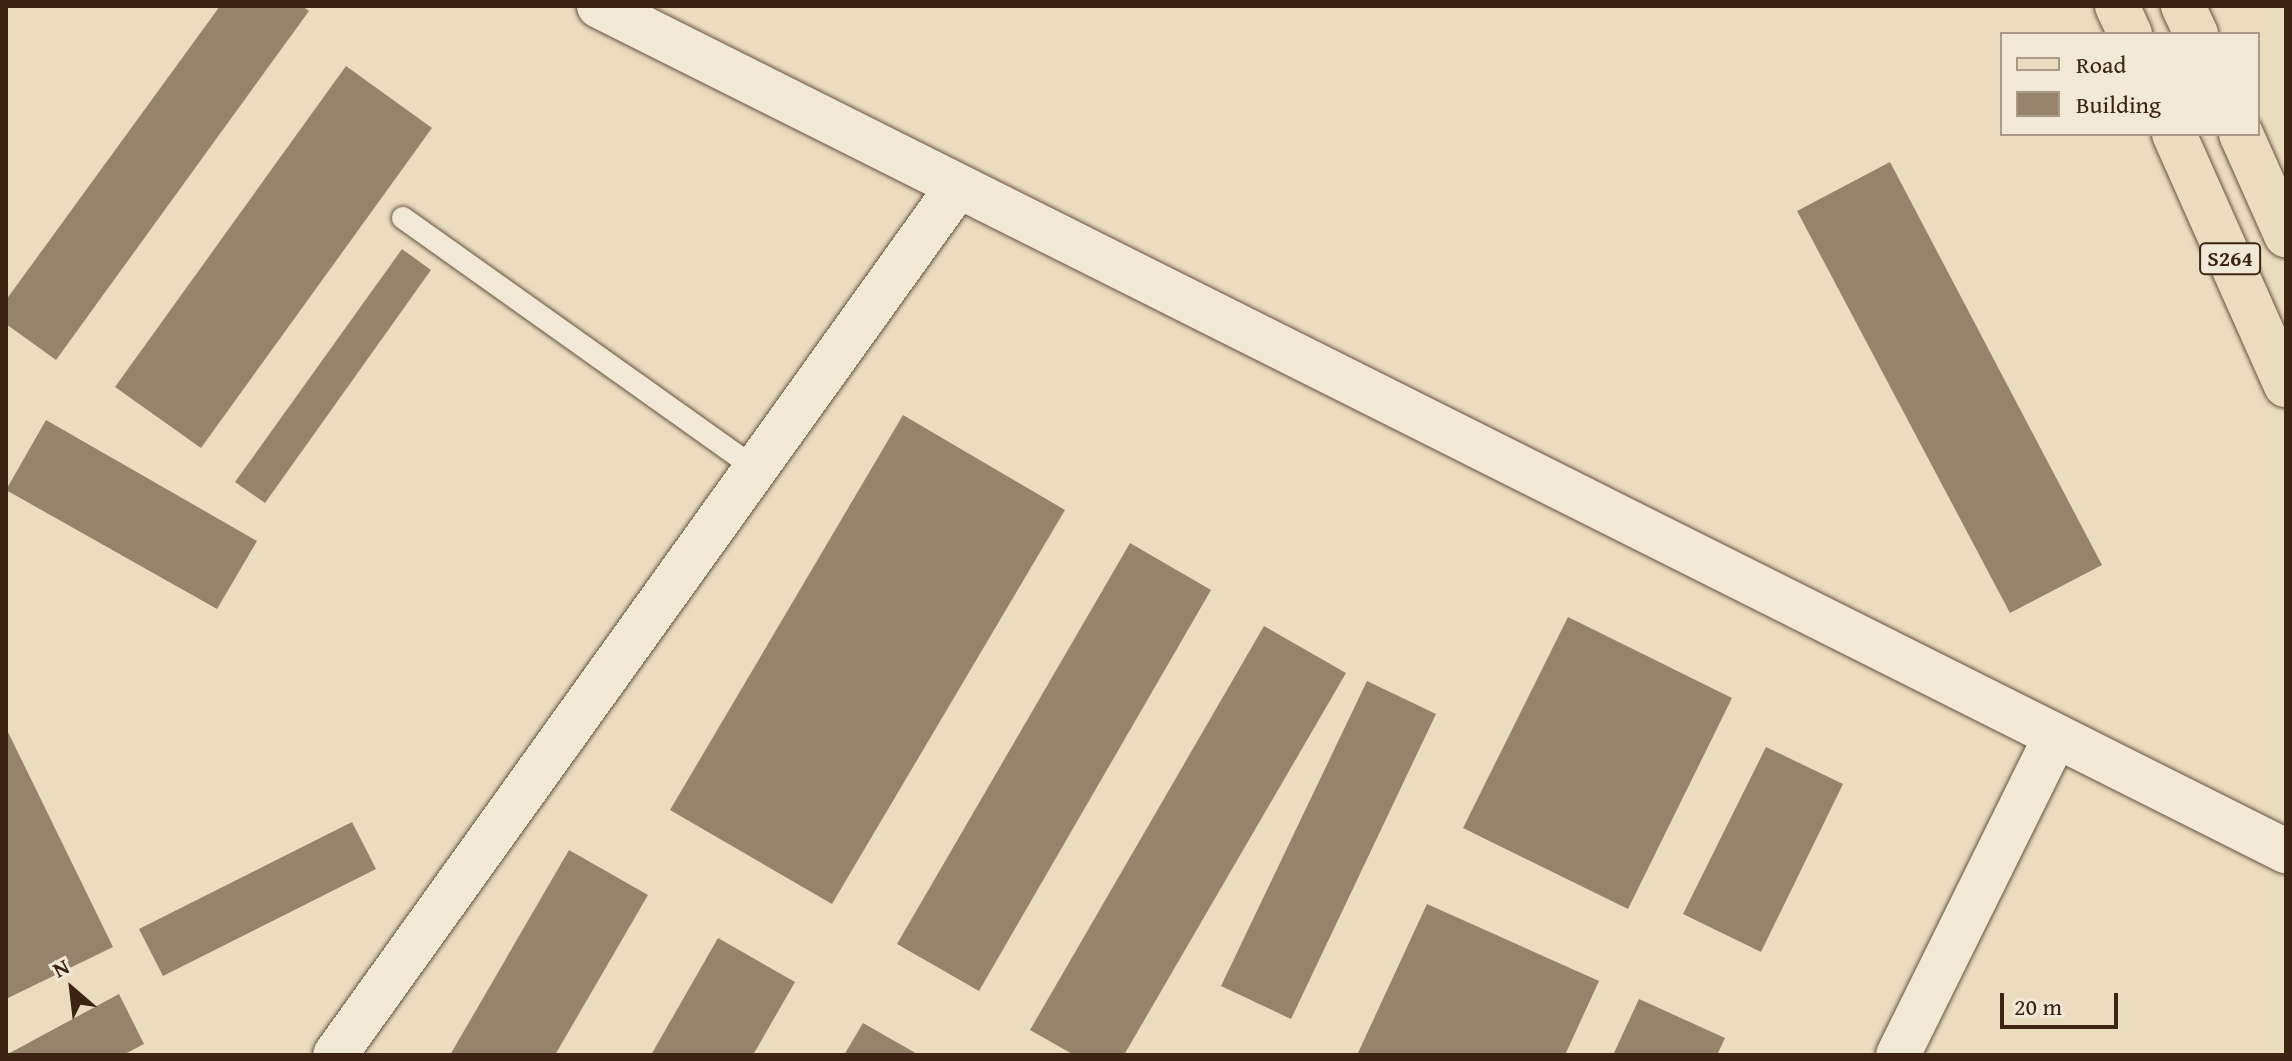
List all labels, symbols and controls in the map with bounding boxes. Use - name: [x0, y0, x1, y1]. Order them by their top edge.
- legend: [2000, 32, 2260, 136]
- text: Road: [2076, 47, 2126, 82]
- text: Building: [2076, 87, 2161, 122]
- road number: S264: [2198, 241, 2262, 277]
- north arrow: [32, 949, 112, 1029]
- text: N: [47, 950, 75, 985]
- scale bar: [2004, 977, 2122, 1027]
- text: 20 m: [2014, 989, 2062, 1024]

